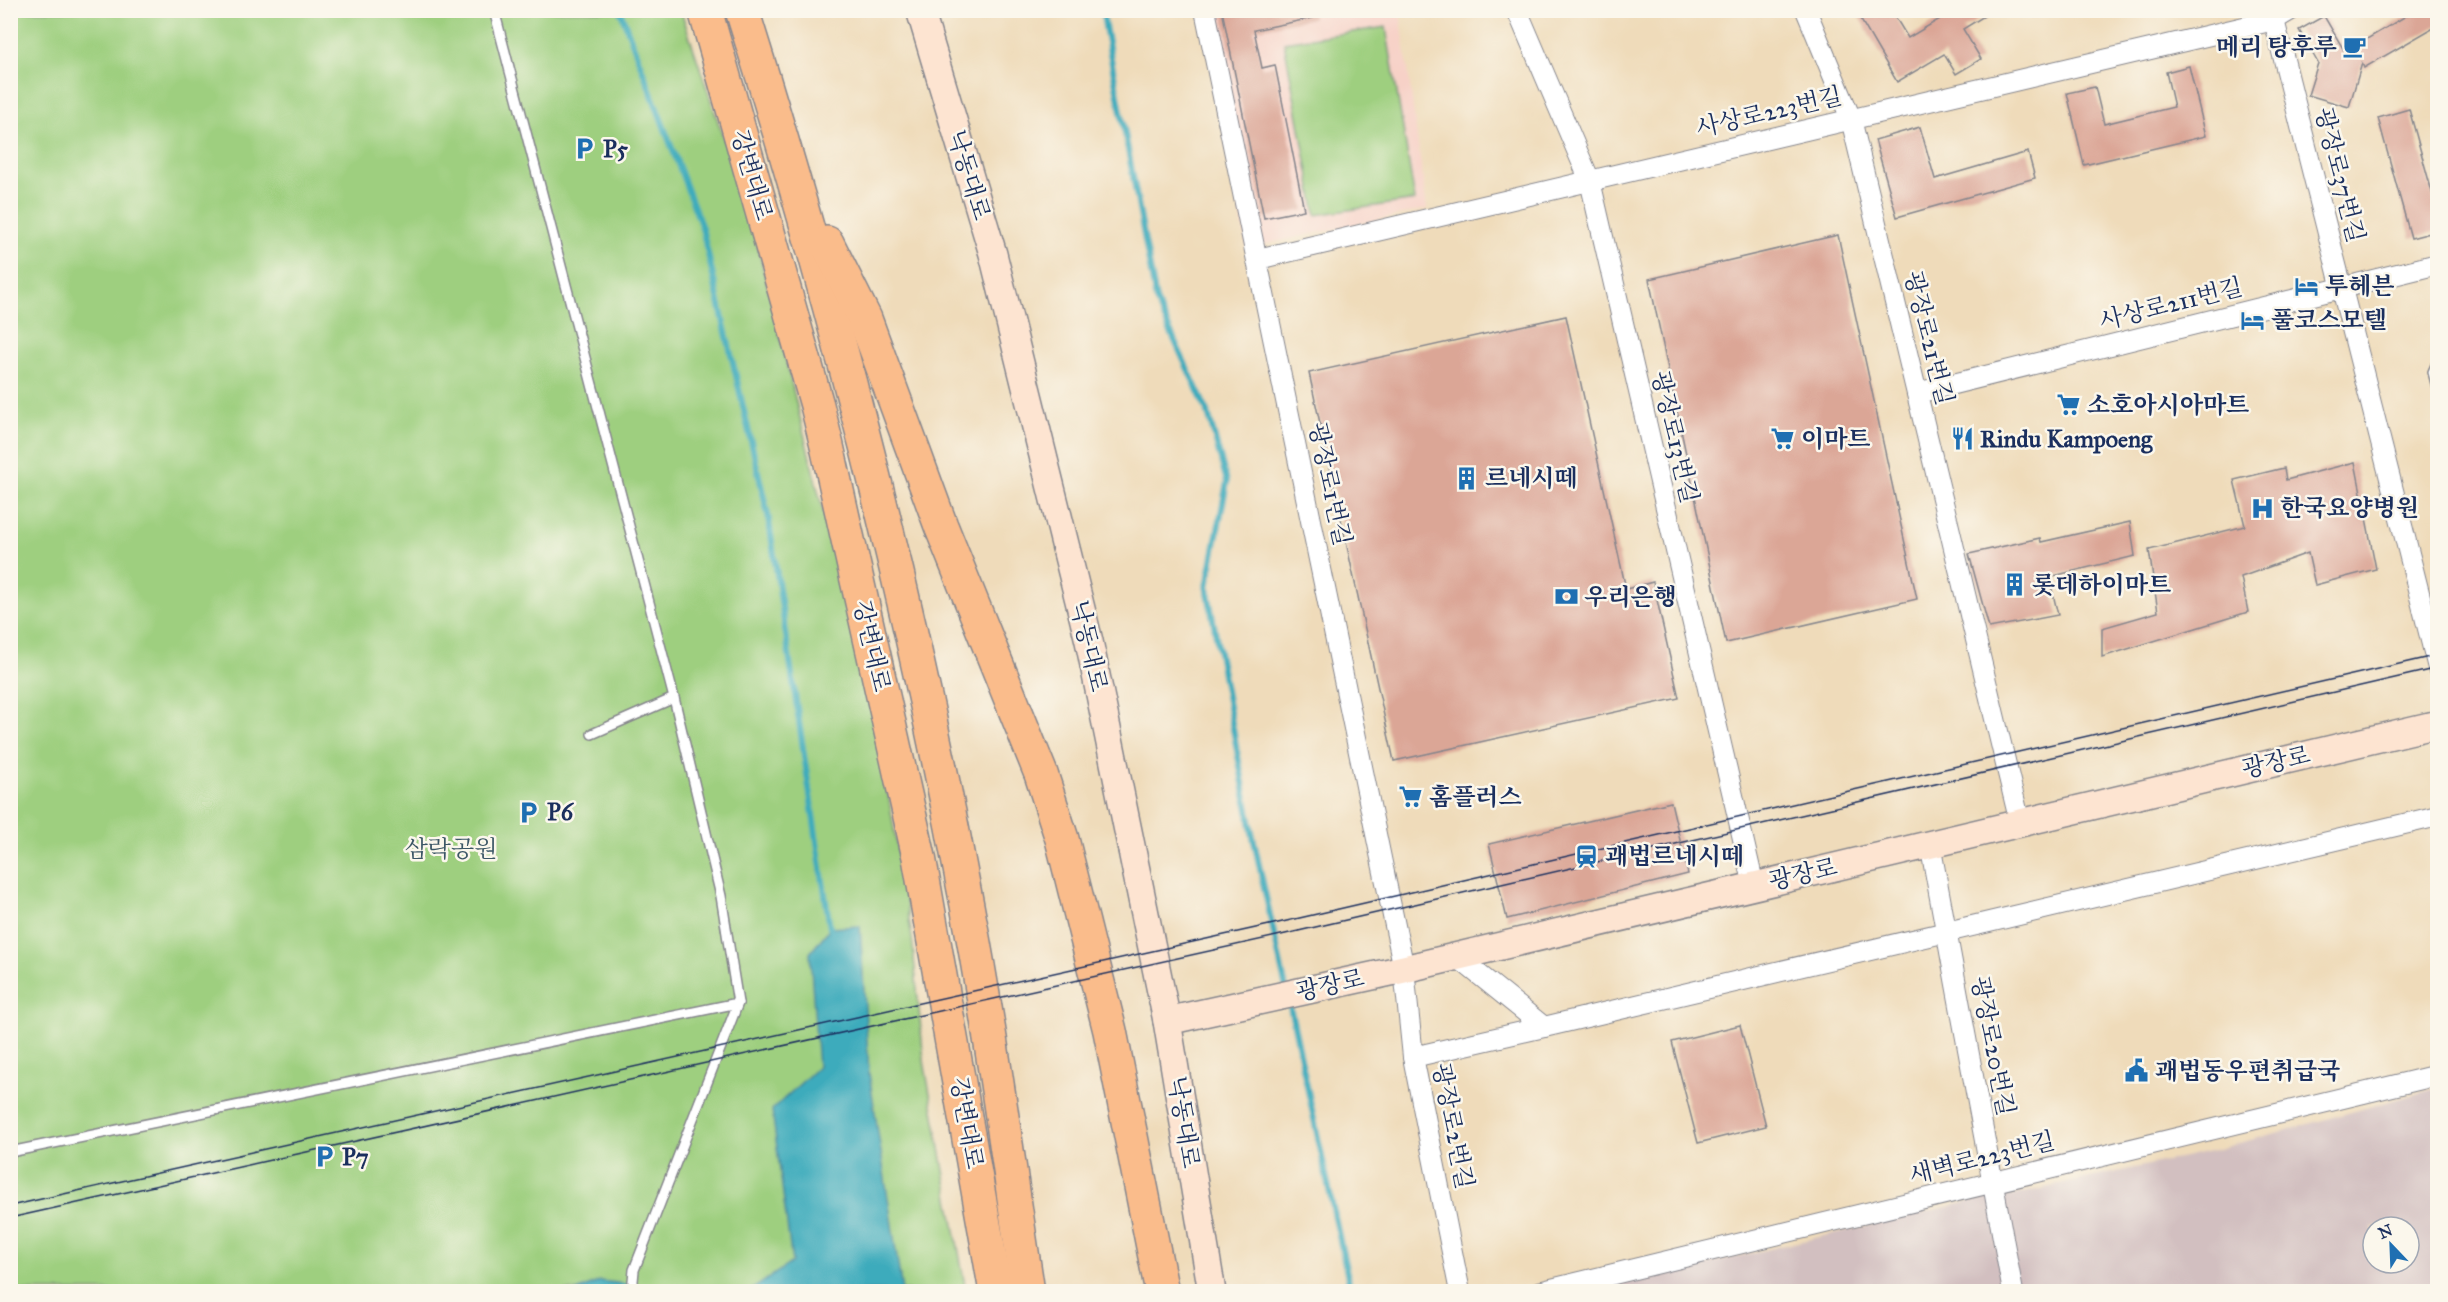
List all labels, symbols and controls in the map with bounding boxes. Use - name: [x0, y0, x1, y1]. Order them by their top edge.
- place label: 메리 탕후루: [2216, 32, 2337, 62]
- cafe icon: 메리 탕후루: [2342, 34, 2368, 60]
- street label: 사상로223번길: [1693, 81, 1845, 143]
- street label: 광장로37번길: [2309, 104, 2371, 246]
- street label: 강변대로: [725, 126, 779, 224]
- street label: 낙동대로: [941, 126, 997, 224]
- place label: P5: [603, 134, 629, 164]
- parking icon: P5: [572, 136, 598, 162]
- street label: 광장로21번길: [1898, 268, 1960, 408]
- place label: 투헤븐: [2325, 271, 2395, 301]
- street label: 사상로211번길: [2096, 272, 2246, 336]
- hotel icon: 투헤븐: [2294, 273, 2320, 299]
- place label: 풀코스모텔: [2271, 305, 2387, 335]
- hotel icon: 풀코스모텔: [2240, 307, 2266, 333]
- street label: 광장로13번길: [1645, 368, 1705, 506]
- place label: 소호아시아마트: [2087, 390, 2249, 420]
- supermarket icon: 소호아시아마트: [2056, 392, 2082, 418]
- street label: 광장로1번길: [1302, 420, 1358, 548]
- place label: 이마트: [1801, 424, 1871, 454]
- place label: Rindu Kampoeng: [1980, 424, 2153, 454]
- supermarket icon: 이마트: [1770, 426, 1796, 452]
- restaurant icon: Rindu Kampoeng: [1949, 426, 1975, 452]
- place label: 르네시떼: [1485, 463, 1578, 493]
- building icon: 르네시떼: [1454, 465, 1480, 491]
- place label: 한국요양병원: [2280, 493, 2419, 523]
- hospital icon: 한국요양병원: [2249, 495, 2275, 521]
- place label: 롯데하이마트: [2032, 570, 2171, 600]
- building icon: 롯데하이마트: [2001, 572, 2027, 598]
- place label: 우리은행: [1584, 582, 1677, 612]
- bank icon: 우리은행: [1553, 584, 1579, 610]
- street label: 강변대로: [847, 597, 897, 695]
- street label: 낙동대로: [1064, 597, 1114, 695]
- street label: 광장로: [2239, 740, 2313, 784]
- place label: 홈플러스: [1429, 782, 1522, 812]
- supermarket icon: 홈플러스: [1398, 784, 1424, 810]
- place label: P6: [547, 797, 575, 827]
- parking icon: P6: [516, 799, 542, 825]
- park label: 삼락공원: [405, 834, 497, 864]
- place label: 괘법르네시떼: [1605, 841, 1744, 871]
- station icon: 괘법르네시떼: [1574, 843, 1600, 869]
- street label: 광장로: [1766, 852, 1840, 896]
- street label: 광장로: [1293, 963, 1367, 1007]
- street label: 광장로20번길: [1965, 974, 2021, 1118]
- place label: 괘법동우편취급국: [2155, 1056, 2340, 1086]
- public building icon: 괘법동우편취급국: [2124, 1058, 2150, 1084]
- street label: 광장로2번길: [1426, 1060, 1480, 1192]
- street label: 낙동대로: [1162, 1074, 1206, 1170]
- street label: 강변대로: [944, 1075, 990, 1171]
- street label: 새벽로223번길: [1906, 1125, 2058, 1191]
- place label: P7: [342, 1142, 369, 1172]
- parking icon: P7: [311, 1144, 337, 1170]
- north arrow: [2361, 1215, 2421, 1275]
- text: N: [2375, 1220, 2396, 1243]

